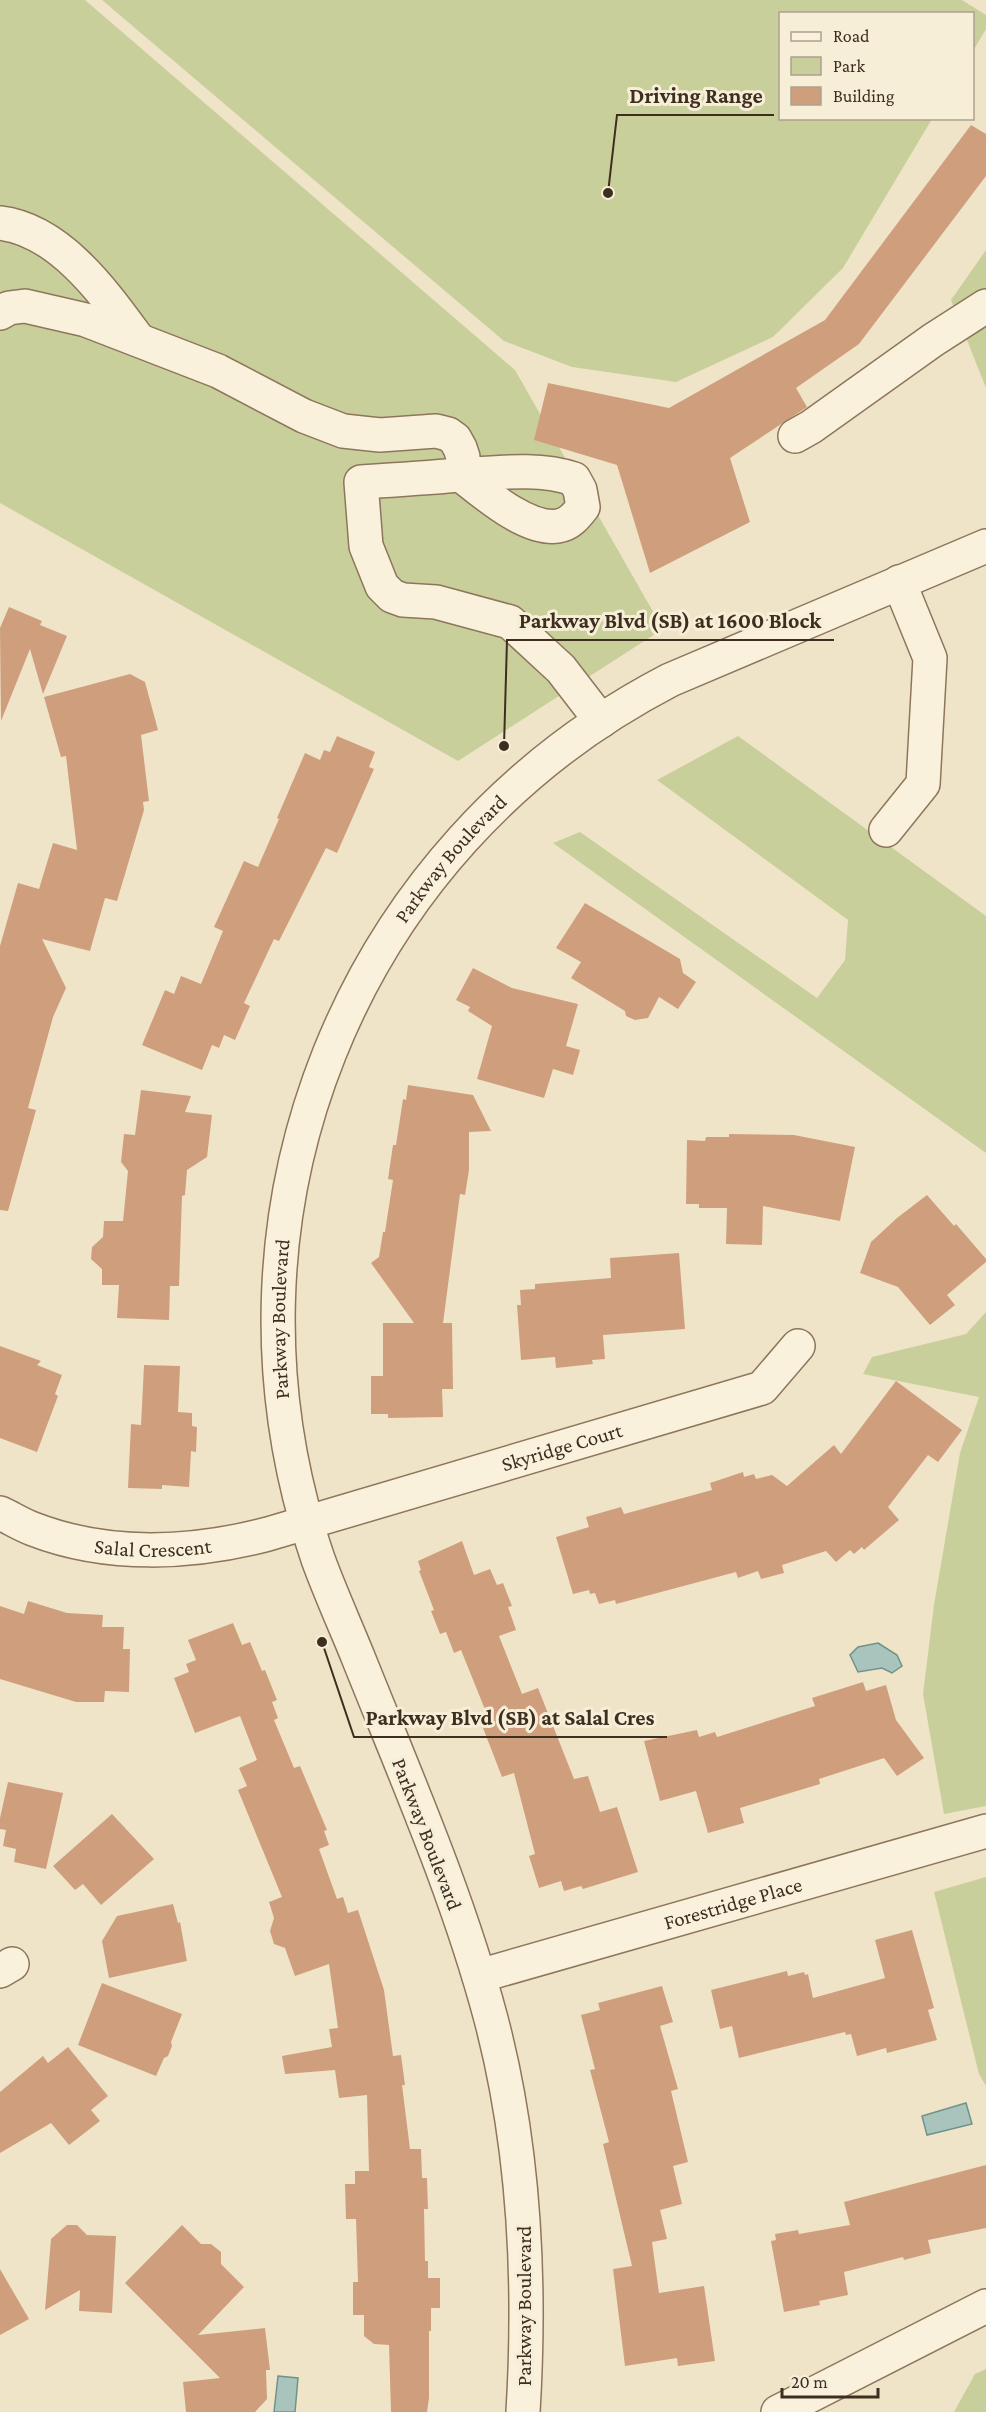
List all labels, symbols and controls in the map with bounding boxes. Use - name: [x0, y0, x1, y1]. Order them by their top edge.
- legend: [779, 12, 974, 120]
- text: Road: [833, 26, 870, 46]
- text: Park: [833, 56, 865, 76]
- callout: Driving Range: [617, 75, 774, 115]
- text: Driving Range: [629, 83, 763, 108]
- text: Building: [833, 86, 895, 106]
- callout: Parkway Blvd (SB) at 1600 Block: [507, 600, 834, 640]
- text: Parkway Blvd (SB) at 1600 Block: [519, 608, 822, 634]
- street label: Parkway Boulevard: [390, 790, 511, 927]
- street label: Parkway Boulevard: [266, 1238, 295, 1401]
- street label: Skyridge Court: [499, 1418, 626, 1476]
- street label: Salal Crescent: [93, 1534, 214, 1562]
- callout: Parkway Blvd (SB) at Salal Cres: [354, 1697, 667, 1737]
- text: Parkway Blvd (SB) at Salal Cres: [366, 1705, 654, 1731]
- street label: Parkway Boulevard: [387, 1755, 467, 1913]
- street label: Forestridge Place: [661, 1872, 805, 1935]
- street label: Parkway Boulevard: [512, 2226, 536, 2386]
- scale bar: [782, 2361, 878, 2399]
- text: 20 m: [791, 2372, 828, 2392]

